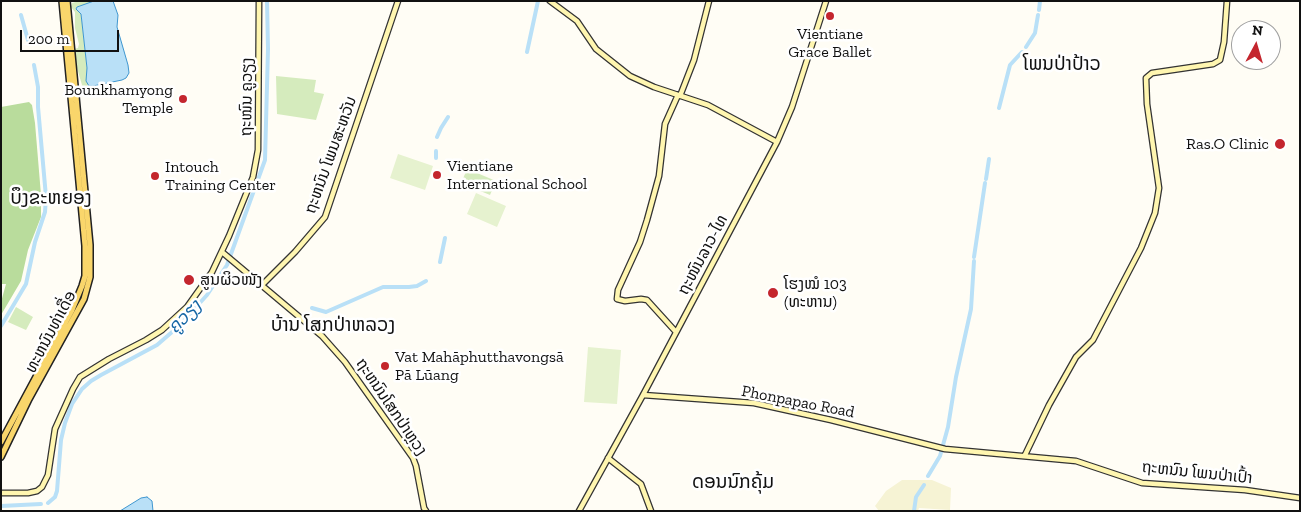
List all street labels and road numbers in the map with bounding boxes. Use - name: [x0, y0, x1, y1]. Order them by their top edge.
- street label: ຖະໜົນ ຄູວຽງ: [237, 57, 257, 137]
- street label: ຖະຫນົນ ໂພນສະຫວັນ: [301, 94, 361, 216]
- street label: ຖະໜົນລາວ-ໄທ: [674, 212, 732, 298]
- street label: ທະຫນົນທ່າເດື່ອ: [21, 288, 81, 376]
- street label: ຖະຫນົນໂສກປ່າຫຼວງ: [351, 355, 431, 459]
- street label: Phonpapao Road: [740, 382, 856, 422]
- street label: ຖະຫນົນ ໂພນປ່າເປົ້າ: [1141, 458, 1253, 488]

